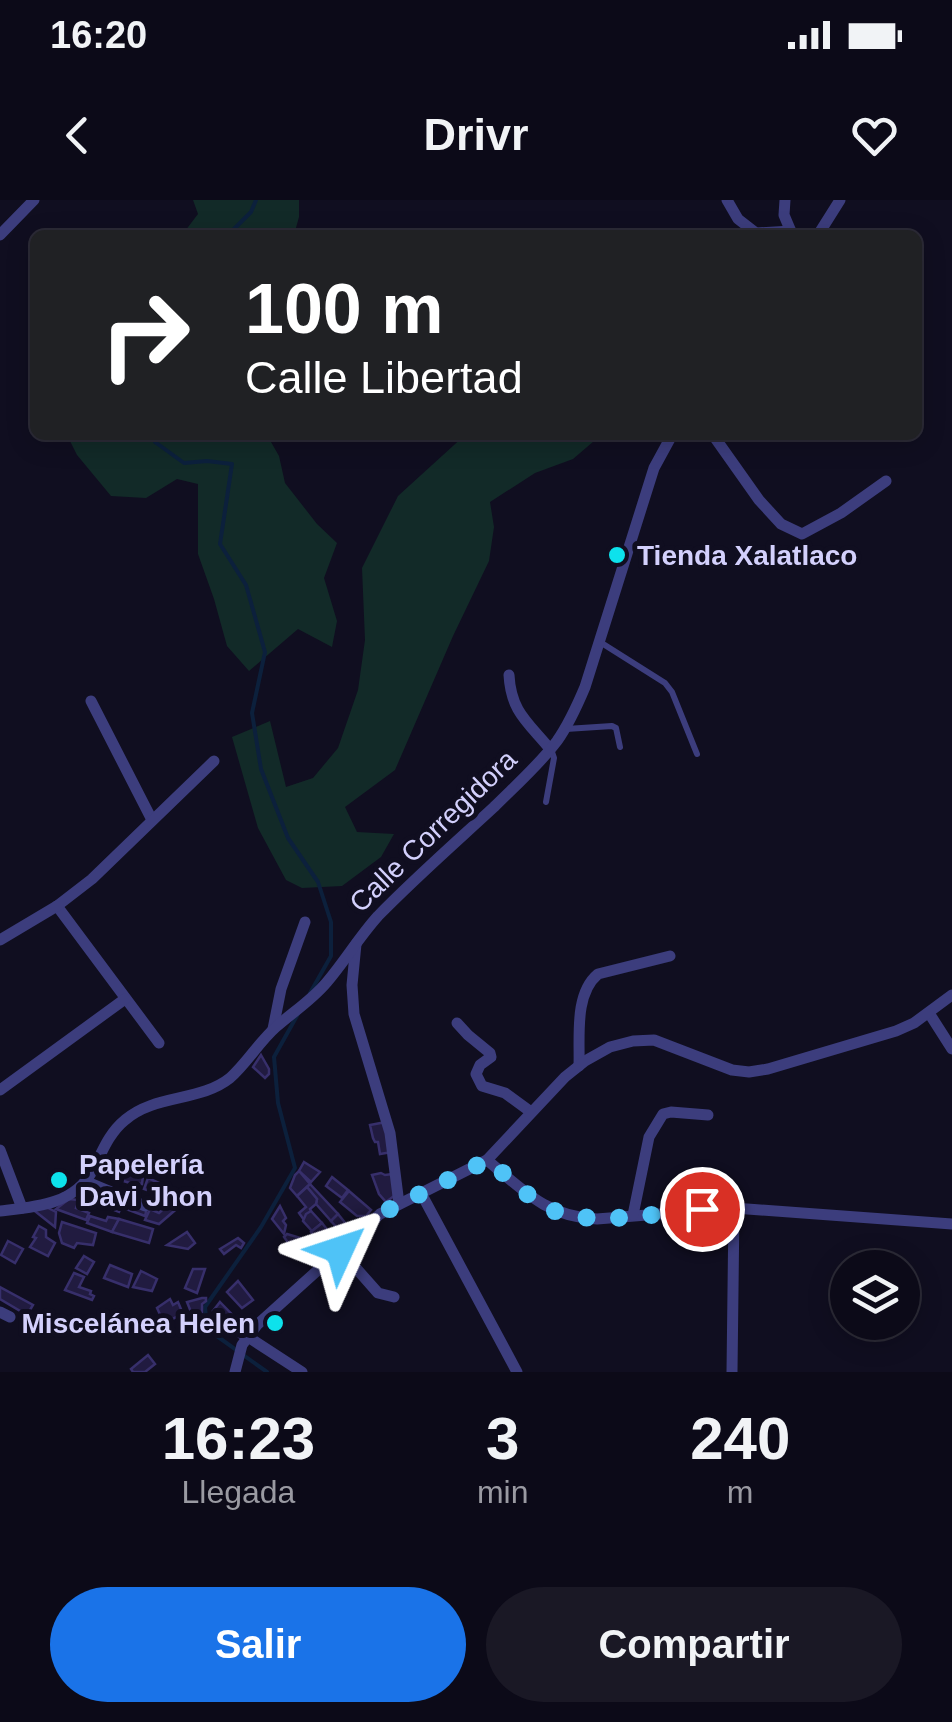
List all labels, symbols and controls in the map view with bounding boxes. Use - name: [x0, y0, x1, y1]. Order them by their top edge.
- text: 16:20: [50, 14, 147, 56]
- icon: back: [50, 108, 105, 163]
- icon: heart: [847, 108, 902, 163]
- text: Drivr: [423, 109, 529, 160]
- icon: right: [80, 270, 210, 400]
- text: 100 m: [245, 270, 443, 348]
- text: Calle Libertad: [245, 352, 523, 403]
- place label: Tienda Xalatlaco: [637, 540, 857, 571]
- marker: Tienda Xalatlaco: [606, 544, 628, 566]
- street label: Calle Corregidora: [343, 743, 523, 918]
- place label: Papelería Davi Jhon: [79, 1149, 213, 1212]
- pin: [660, 1167, 745, 1252]
- marker: Papelería Davi Jhon: [48, 1169, 70, 1191]
- icon: arrive: [675, 1182, 730, 1237]
- position arrow: [288, 1198, 392, 1302]
- map controls: [830, 1250, 920, 1340]
- button: layers: [830, 1250, 920, 1340]
- place label: Miscelánea Helen: [22, 1308, 255, 1339]
- marker: Miscelánea Helen: [264, 1312, 286, 1334]
- text: 16:23: [162, 1405, 315, 1472]
- text: 3: [486, 1405, 519, 1472]
- text: 240: [690, 1405, 790, 1472]
- text: Llegada: [181, 1474, 295, 1510]
- text: min: [477, 1474, 528, 1510]
- text: m: [727, 1474, 754, 1510]
- button: Salir: [50, 1587, 466, 1702]
- button: Compartir: [486, 1587, 902, 1702]

